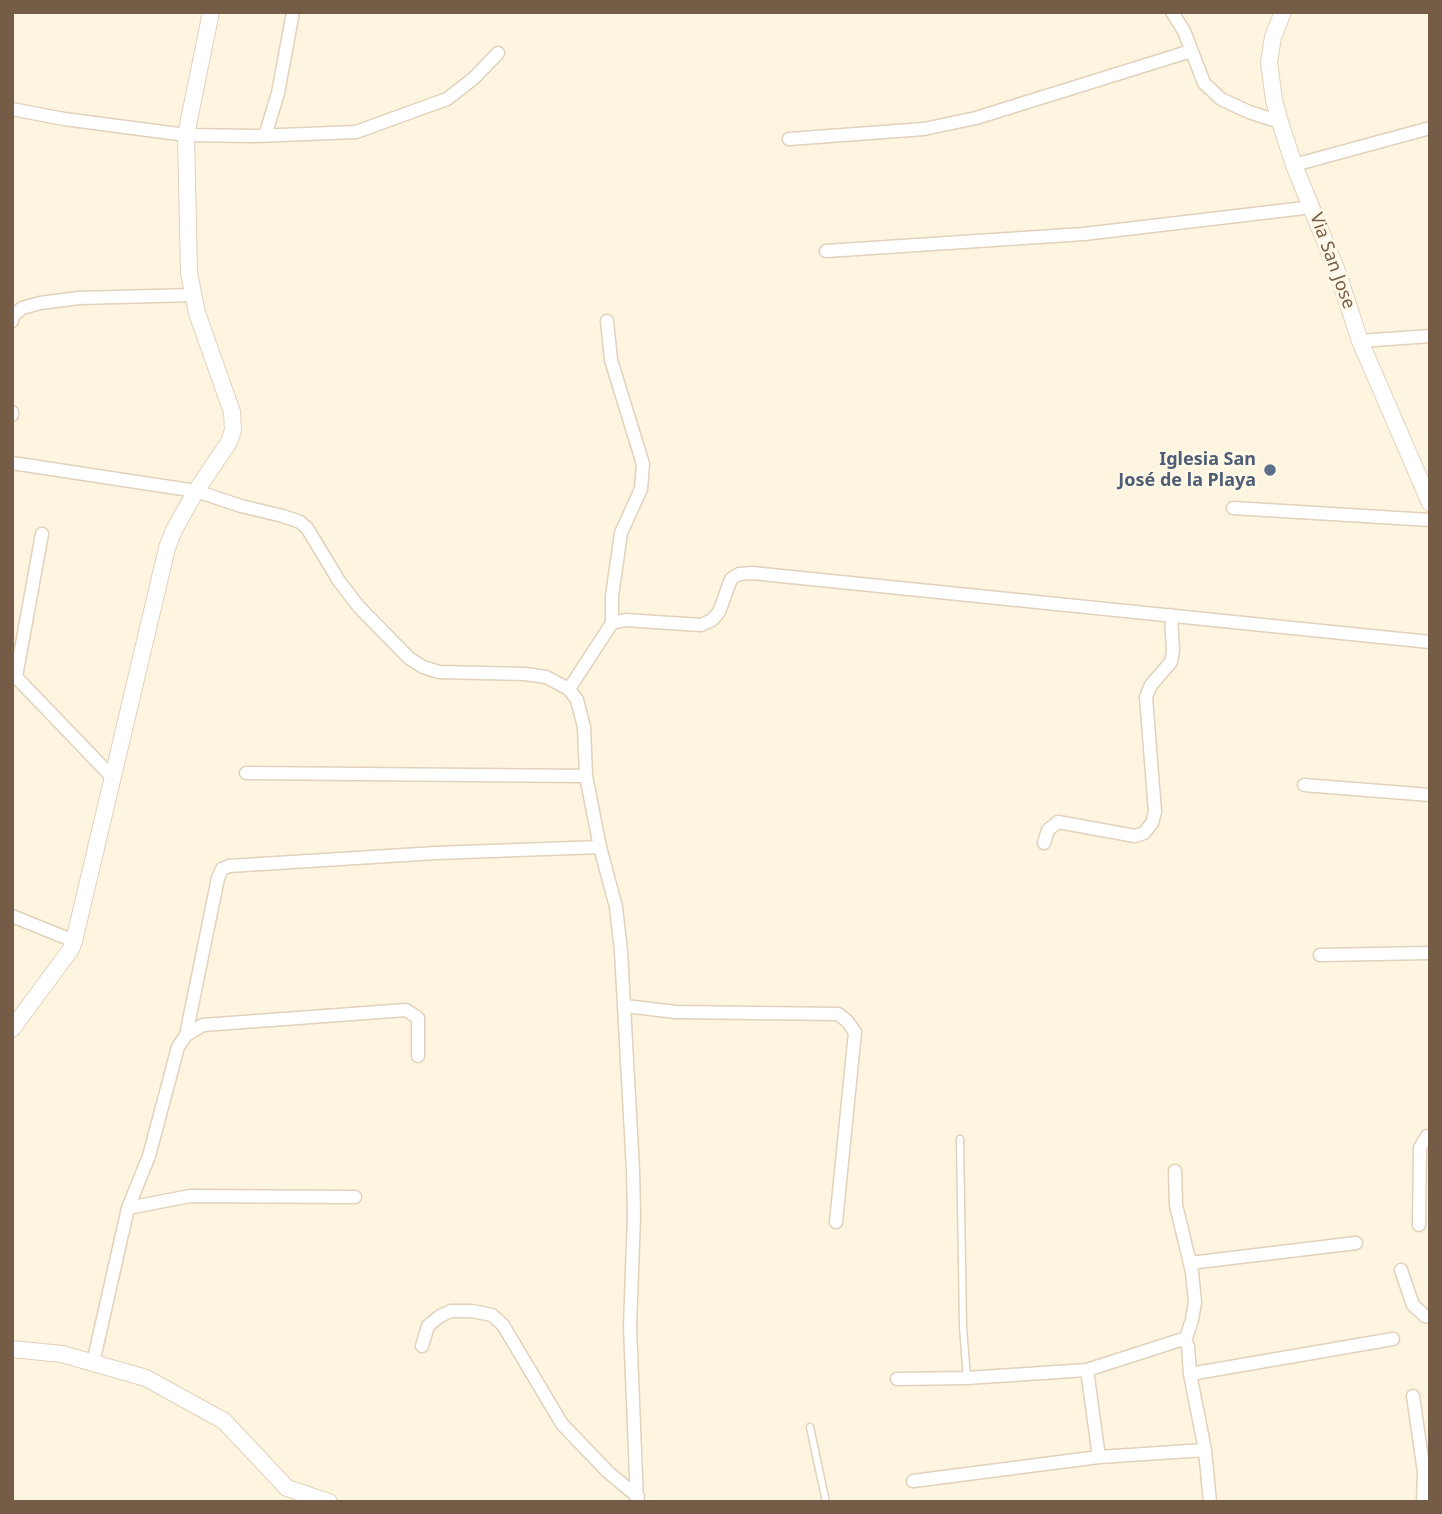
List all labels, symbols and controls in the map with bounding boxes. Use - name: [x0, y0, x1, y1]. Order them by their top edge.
- street label: Via San Jose: [1305, 210, 1359, 312]
- place label: Iglesia San José de la Playa: [1118, 449, 1256, 491]
- marker: Iglesia San José de la Playa: [1262, 462, 1278, 478]

